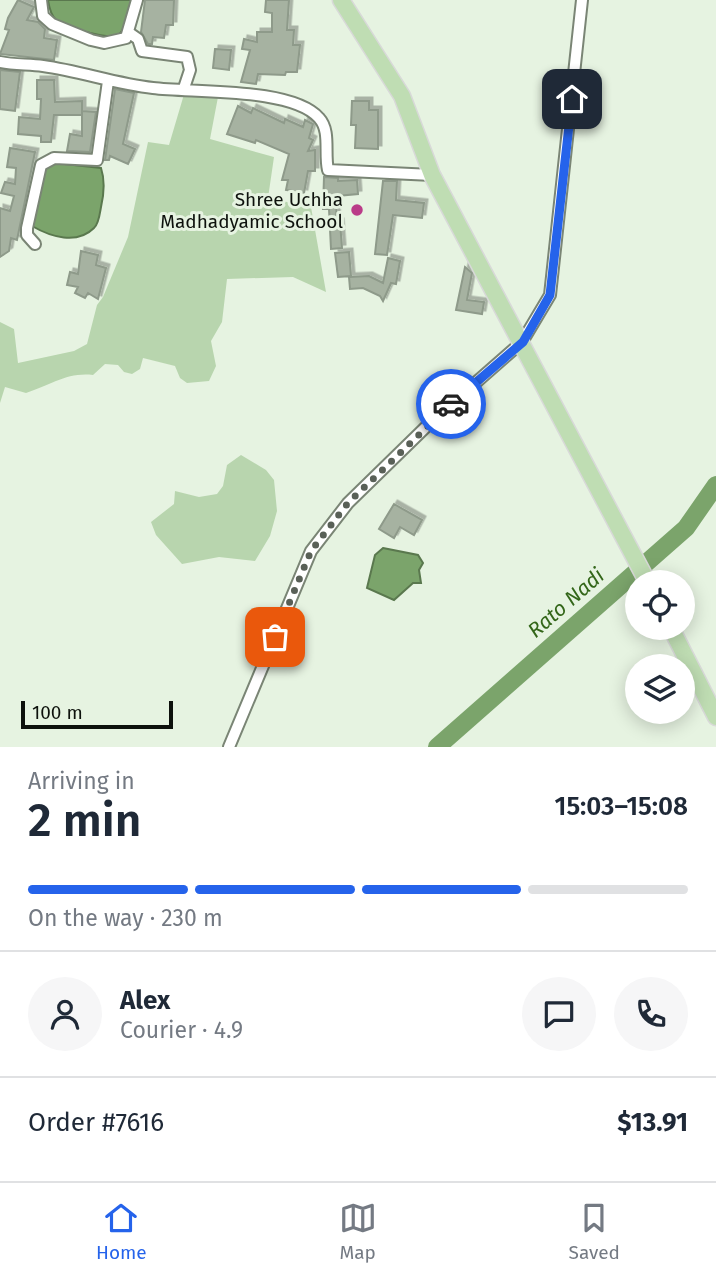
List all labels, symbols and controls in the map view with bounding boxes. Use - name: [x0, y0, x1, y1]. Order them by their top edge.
- pin: [542, 69, 602, 129]
- icon: home: [553, 80, 591, 118]
- place label: Shree Uchha Madhadyamic School: [160, 188, 343, 233]
- marker: Shree Uchha Madhadyamic School: [349, 202, 365, 218]
- courier: [416, 369, 486, 439]
- icon: car: [432, 385, 470, 423]
- water label: Rato Nadi: [522, 563, 610, 643]
- map controls: [625, 570, 695, 724]
- button: locate: [625, 570, 695, 640]
- pin: [245, 607, 305, 667]
- icon: bag: [256, 618, 294, 656]
- button: layers: [625, 654, 695, 724]
- scale bar: [21, 698, 173, 730]
- text: 100 m: [32, 701, 83, 724]
- text: Arriving in: [28, 767, 135, 795]
- text: 15:03–15:08: [555, 791, 688, 822]
- text: 2 min: [28, 793, 141, 848]
- text: On the way · 230 m: [28, 904, 223, 932]
- button: person: [28, 977, 102, 1051]
- button: chat: [522, 977, 596, 1051]
- button: phone: [614, 977, 688, 1051]
- text: Alex: [120, 985, 170, 1016]
- text: Courier · 4.9: [120, 1016, 243, 1044]
- text: Order #7616: [28, 1107, 164, 1138]
- text: $13.91: [617, 1107, 688, 1138]
- tab: Home: [96, 1199, 147, 1264]
- tab: Map: [339, 1199, 377, 1264]
- tab: Saved: [569, 1199, 620, 1264]

